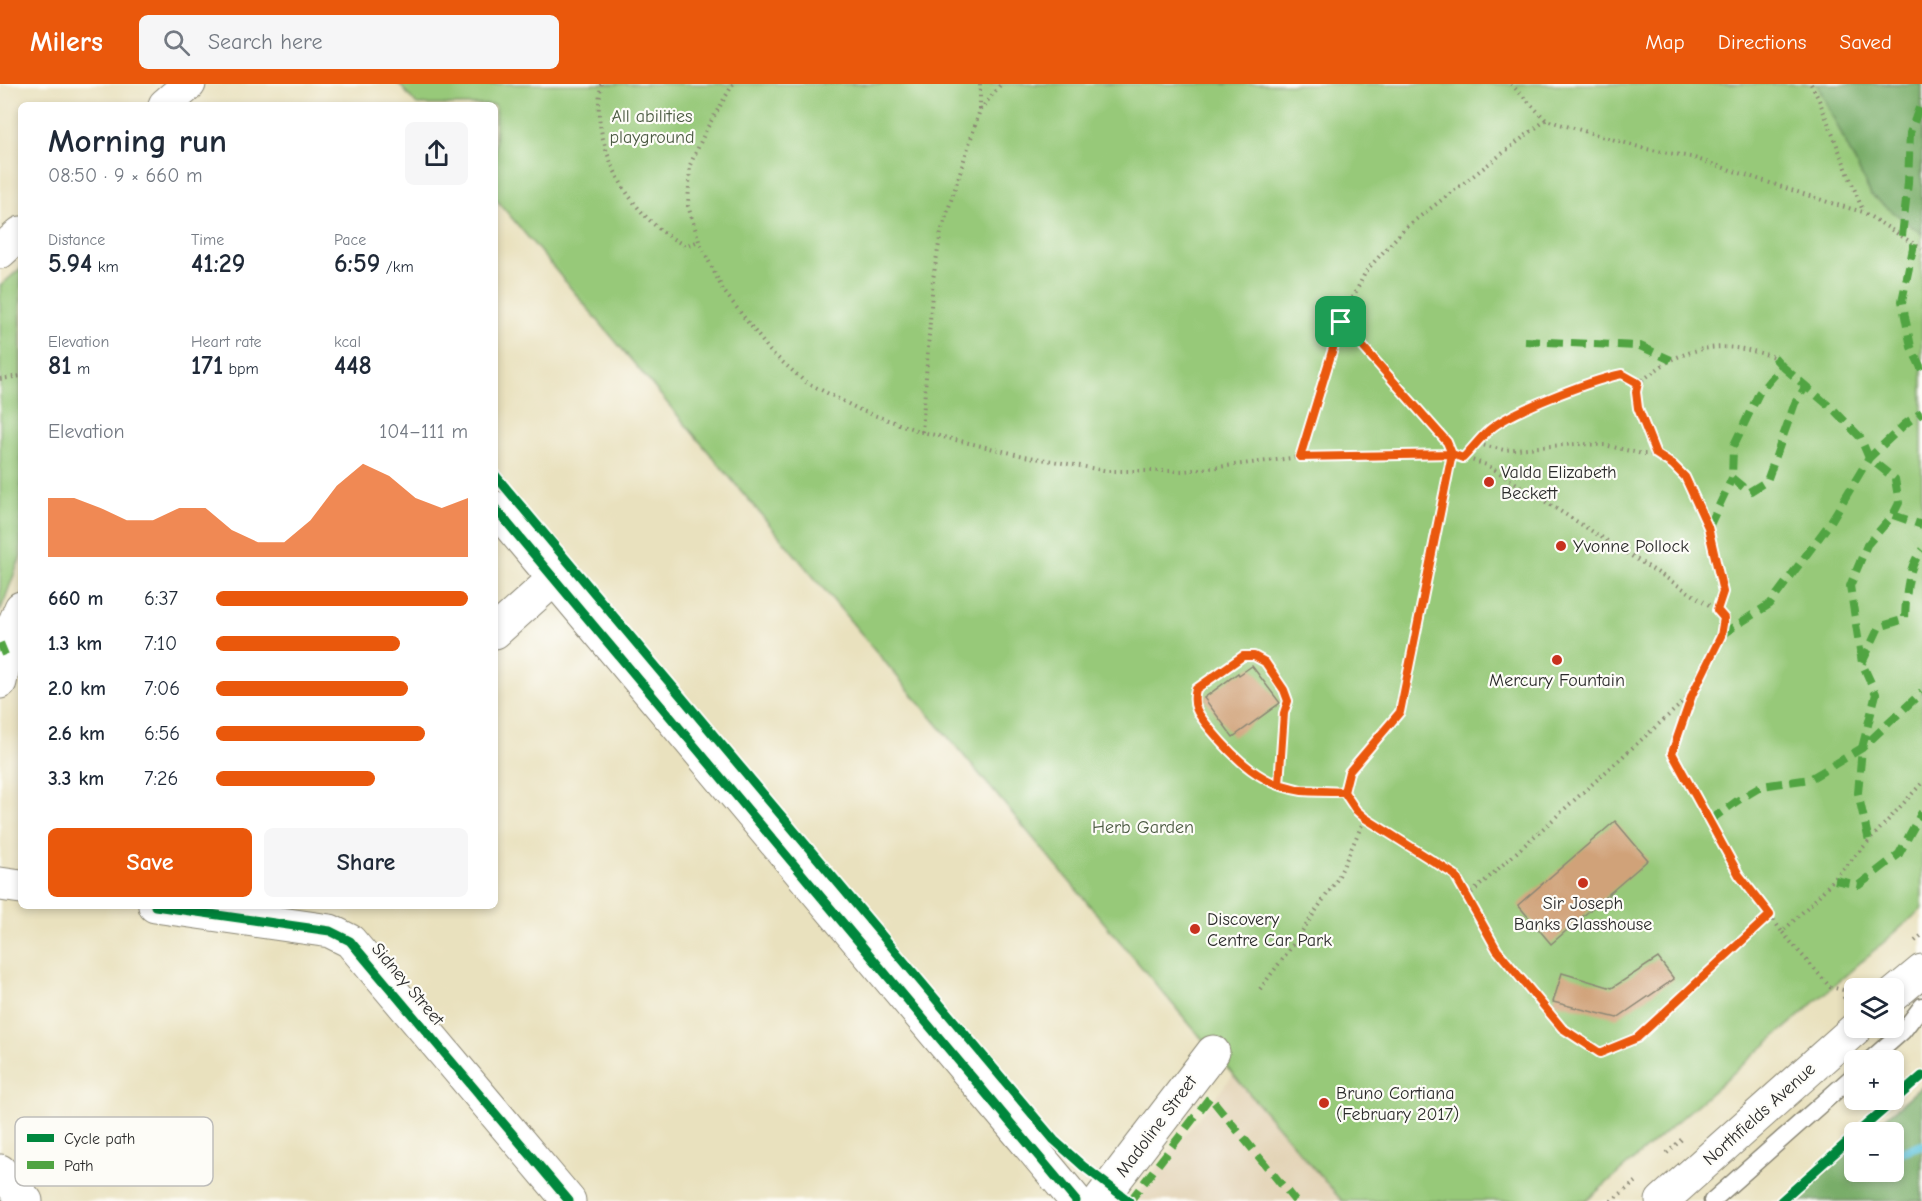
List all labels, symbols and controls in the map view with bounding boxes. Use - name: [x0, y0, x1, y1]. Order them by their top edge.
- search box: [139, 15, 559, 69]
- text: Milers: [30, 26, 103, 58]
- icon: search: [160, 26, 193, 59]
- text: Search here: [208, 29, 322, 55]
- text: Map: [1645, 30, 1685, 54]
- text: Directions: [1718, 30, 1807, 54]
- text: Saved: [1840, 30, 1892, 54]
- park label: All abilities playground: [609, 106, 695, 148]
- text: Morning run: [48, 122, 227, 160]
- button: share: [405, 122, 468, 185]
- text: 08:50 · 9 × 660 m: [48, 164, 203, 187]
- text: Distance: [48, 231, 105, 249]
- text: Time: [191, 231, 224, 249]
- text: Pace: [334, 231, 366, 249]
- text: 5.94: [48, 249, 92, 279]
- text: 41:29: [191, 249, 245, 279]
- text: 6:59: [334, 249, 380, 279]
- text: km: [92, 258, 119, 276]
- text: /km: [380, 258, 414, 276]
- pin: [1315, 296, 1366, 347]
- icon: arrive: [1324, 305, 1357, 338]
- text: Elevation: [48, 333, 109, 351]
- text: Heart rate: [191, 333, 262, 351]
- text: kcal: [334, 333, 361, 351]
- text: 81: [48, 351, 72, 381]
- text: 171: [191, 351, 223, 381]
- text: 448: [334, 351, 372, 381]
- text: m: [72, 360, 90, 378]
- text: bpm: [223, 360, 259, 378]
- text: Elevation: [48, 420, 125, 443]
- text: 104–111 m: [379, 420, 468, 443]
- place label: Valda Elizabeth Beckett: [1501, 462, 1617, 504]
- marker: Valda Elizabeth Beckett: [1482, 475, 1496, 489]
- place label: Yvonne Pollock: [1573, 536, 1689, 557]
- marker: Yvonne Pollock: [1554, 539, 1568, 553]
- text: 660 m: [48, 587, 103, 610]
- text: 6:37: [144, 587, 178, 610]
- text: 1.3 km: [48, 632, 102, 655]
- text: 7:10: [144, 632, 177, 655]
- marker: Mercury Fountain: [1550, 653, 1564, 667]
- place label: Mercury Fountain: [1489, 670, 1625, 691]
- text: 2.0 km: [48, 677, 106, 700]
- text: 7:06: [144, 677, 180, 700]
- text: 2.6 km: [48, 722, 105, 745]
- text: 6:56: [144, 722, 180, 745]
- text: 3.3 km: [48, 767, 104, 790]
- text: 7:26: [144, 767, 178, 790]
- park label: Herb Garden: [1092, 817, 1194, 838]
- button: Save: [48, 828, 252, 897]
- button: Share: [264, 828, 468, 897]
- marker: Sir Joseph Banks Glasshouse: [1576, 876, 1590, 890]
- place label: Sir Joseph Banks Glasshouse: [1514, 893, 1652, 935]
- place label: Discovery Centre Car Park: [1207, 909, 1332, 951]
- marker: Discovery Centre Car Park: [1188, 922, 1202, 936]
- street label: Sidney Street: [367, 939, 449, 1031]
- map controls: [1844, 978, 1904, 1182]
- button: layers: [1844, 978, 1904, 1038]
- button: +: [1844, 1050, 1904, 1110]
- street label: Northfields Avenue: [1699, 1059, 1820, 1170]
- street label: Madoline Street: [1111, 1071, 1202, 1181]
- place label: Bruno Cortiana (February 2017): [1336, 1083, 1459, 1125]
- marker: Bruno Cortiana (February 2017): [1317, 1096, 1331, 1110]
- legend: [15, 1117, 213, 1186]
- button: −: [1844, 1122, 1904, 1182]
- text: Cycle path: [64, 1130, 135, 1148]
- text: Path: [64, 1157, 94, 1175]

